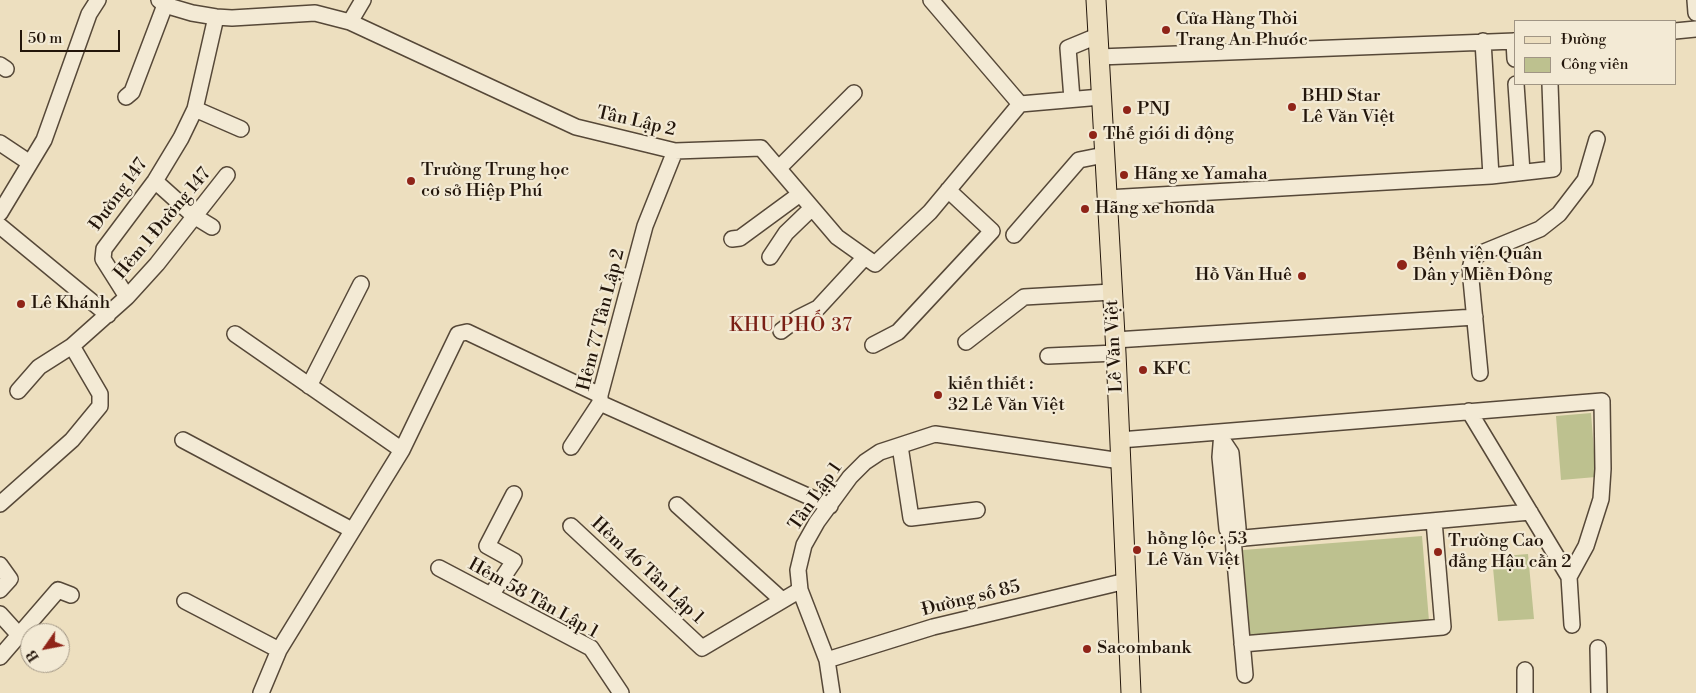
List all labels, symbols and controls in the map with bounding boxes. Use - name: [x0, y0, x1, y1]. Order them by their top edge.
- place label: Cửa Hàng Thời Trang An Phước: [1176, 9, 1308, 52]
- scale bar: [22, 20, 122, 52]
- legend: [1514, 20, 1676, 85]
- marker: Cửa Hàng Thời Trang An Phước: [1160, 24, 1172, 36]
- text: 50 m: [28, 29, 62, 48]
- text: Đường: [1561, 30, 1606, 49]
- text: Công viên: [1561, 55, 1628, 74]
- place label: BHD Star Lê Văn Việt: [1302, 86, 1395, 128]
- place label: PNJ: [1137, 99, 1171, 121]
- marker: BHD Star Lê Văn Việt: [1286, 101, 1298, 113]
- street label: Tân Lập 2: [594, 102, 678, 142]
- marker: PNJ: [1121, 104, 1133, 116]
- place label: Thế giới di động: [1103, 124, 1234, 146]
- marker: Thế giới di động: [1087, 129, 1099, 141]
- street label: Đường 147: [86, 155, 152, 235]
- place label: Trường Trung học cơ sở Hiệp Phú: [421, 160, 569, 202]
- street label: Hẻm 1 Đường 147: [110, 164, 216, 284]
- place label: Hãng xe Yamaha: [1134, 164, 1268, 186]
- marker: Hãng xe Yamaha: [1118, 169, 1130, 181]
- marker: Trường Trung học cơ sở Hiệp Phú: [405, 175, 417, 187]
- place label: Hãng xe honda: [1095, 198, 1215, 220]
- marker: Hãng xe honda: [1079, 203, 1091, 215]
- place label: Bệnh viện Quân Dân y Miền Đông: [1413, 244, 1553, 286]
- street label: Hẻm 77 Tân Lập 2: [574, 247, 630, 393]
- marker: Bệnh viện Quân Dân y Miền Đông: [1395, 258, 1409, 272]
- place label: Hồ Văn Huê: [1195, 265, 1292, 287]
- marker: Hồ Văn Huê: [1296, 270, 1308, 282]
- place label: Lê Khánh: [31, 293, 110, 315]
- marker: Lê Khánh: [15, 298, 27, 310]
- street label: Lê Văn Việt: [1102, 299, 1128, 393]
- district label: KHU PHỐ 37: [728, 315, 854, 337]
- place label: KFC: [1153, 359, 1190, 381]
- marker: KFC: [1137, 364, 1149, 376]
- place label: kiến thiết : 32 Lê Văn Việt: [948, 374, 1065, 416]
- marker: kiến thiết : 32 Lê Văn Việt: [932, 389, 944, 401]
- street label: Tân Lập 1: [785, 459, 847, 535]
- street label: Hẻm 46 Tân Lập 1: [586, 513, 708, 629]
- place label: hồng lộc : 53 Lê Văn Việt: [1147, 529, 1247, 572]
- place label: Trường Cao đẳng Hậu cần 2: [1448, 531, 1571, 574]
- marker: hồng lộc : 53 Lê Văn Việt: [1131, 544, 1143, 556]
- marker: Trường Cao đẳng Hậu cần 2: [1432, 546, 1444, 558]
- street label: Hẻm 58 Tân Lập 1: [464, 554, 602, 644]
- street label: Đường số 85: [919, 576, 1023, 622]
- north arrow: [20, 623, 70, 673]
- place label: Sacombank: [1097, 638, 1191, 660]
- marker: Sacombank: [1081, 643, 1093, 655]
- text: B: [23, 646, 44, 665]

